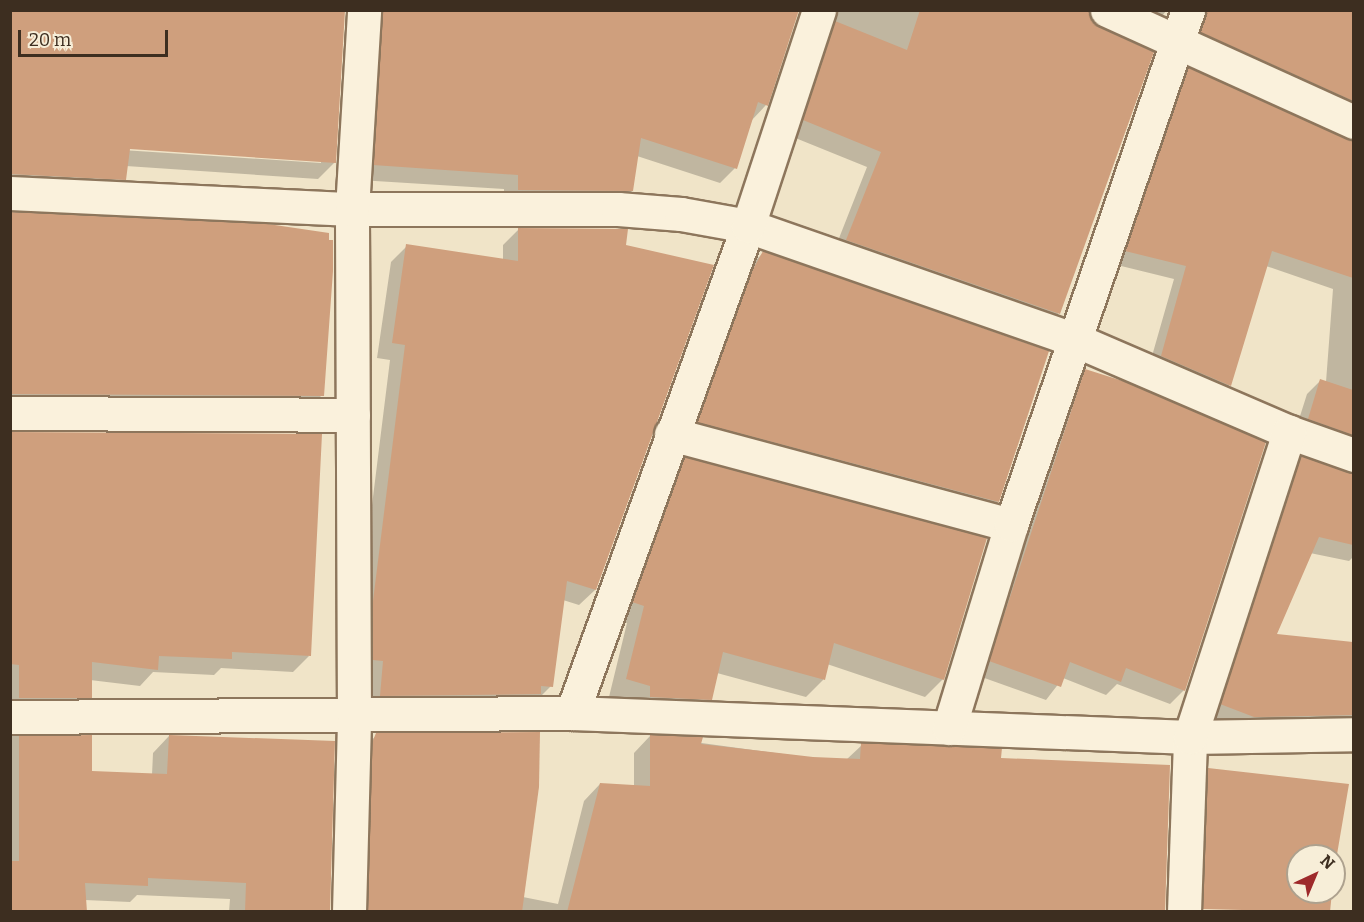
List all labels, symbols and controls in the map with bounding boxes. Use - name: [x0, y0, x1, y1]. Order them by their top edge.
- scale bar: [21, 18, 171, 56]
- text: 20 m: [29, 29, 71, 51]
- north arrow: [1286, 844, 1346, 904]
- text: N: [1316, 851, 1339, 873]

